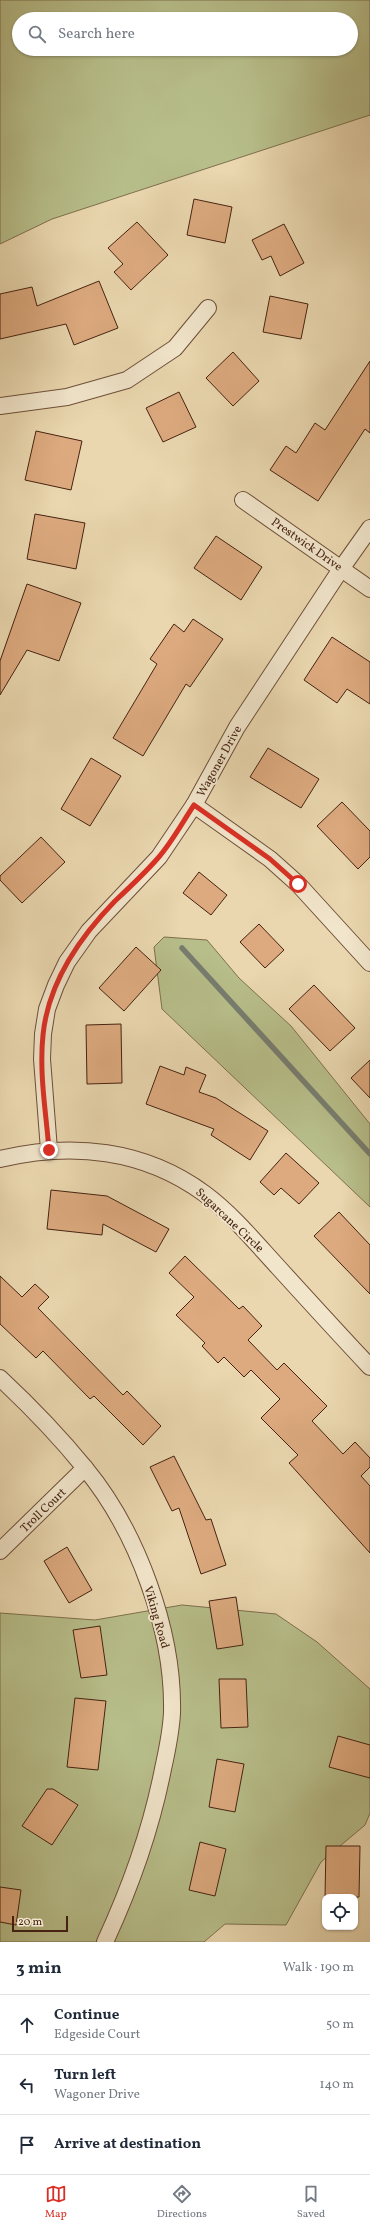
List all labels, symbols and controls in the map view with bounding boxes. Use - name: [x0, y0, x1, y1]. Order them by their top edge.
- search box: [12, 12, 358, 56]
- icon: search: [26, 23, 48, 45]
- text: Search here: [58, 24, 135, 45]
- street label: Prestwick Drive: [268, 514, 345, 575]
- street label: Wagoner Drive: [194, 723, 246, 800]
- route start: [289, 875, 307, 893]
- route end: [40, 1141, 58, 1159]
- street label: Sugarcane Circle: [192, 1185, 267, 1257]
- street label: Troll Court: [17, 1485, 70, 1536]
- street label: Viking Road: [140, 1584, 173, 1651]
- map controls: [322, 1894, 358, 1930]
- button: locate: [322, 1894, 358, 1930]
- scale bar: [12, 1914, 68, 1933]
- text: 20 m: [18, 1915, 42, 1930]
- text: 3 min: [16, 1957, 62, 1980]
- text: Walk · 190 m: [283, 1959, 354, 1977]
- text: Continue: [54, 2005, 119, 2026]
- icon: ahead: [16, 2014, 38, 2036]
- text: 50 m: [326, 2016, 354, 2034]
- text: Edgeside Court: [54, 2026, 140, 2044]
- text: Turn left: [54, 2065, 116, 2086]
- icon: left: [16, 2074, 38, 2096]
- text: 140 m: [320, 2076, 354, 2094]
- text: Wagoner Drive: [54, 2086, 140, 2104]
- icon: arrive: [16, 2134, 38, 2156]
- text: Arrive at destination: [54, 2134, 201, 2155]
- tab: Map: [45, 2183, 67, 2222]
- tab: Directions: [157, 2183, 207, 2222]
- tab: Saved: [297, 2183, 325, 2222]

